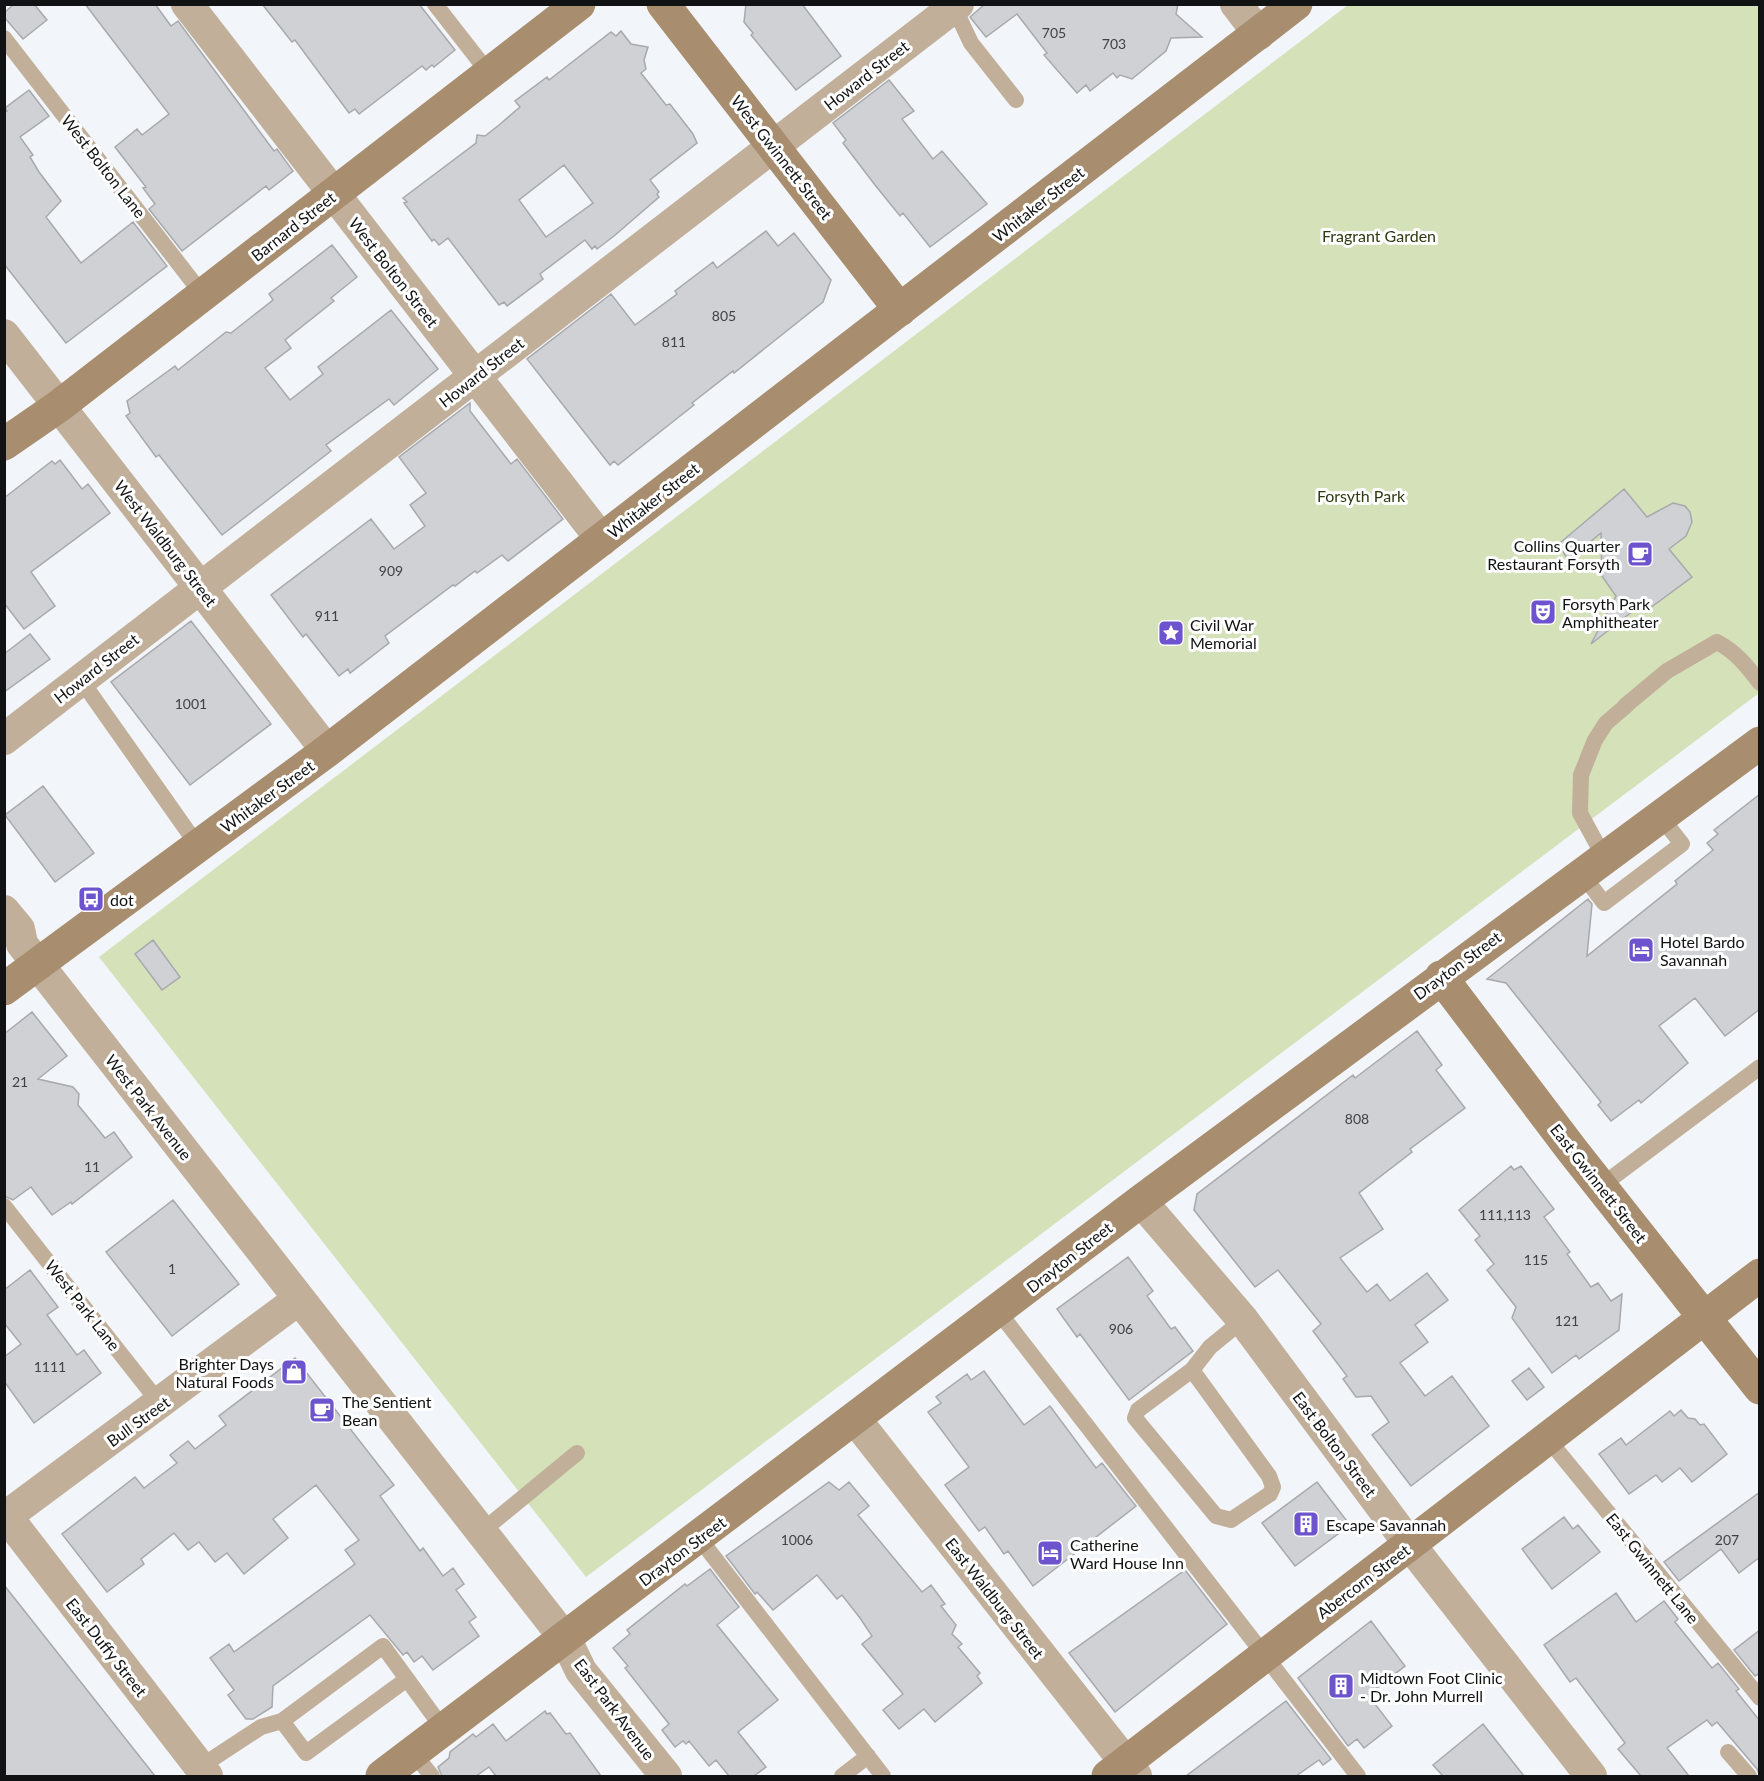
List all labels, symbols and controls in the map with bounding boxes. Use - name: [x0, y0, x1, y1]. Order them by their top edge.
- house number: 705: [1042, 24, 1066, 41]
- house number: 703: [1102, 35, 1126, 52]
- street label: Howard Street: [820, 36, 912, 114]
- street label: West Gwinnett Street: [728, 91, 836, 223]
- street label: West Bolton Lane: [58, 111, 150, 221]
- street label: Whitaker Street: [989, 162, 1088, 246]
- street label: Barnard Street: [247, 187, 339, 265]
- street label: West Bolton Street: [345, 213, 443, 331]
- park label: Fragrant Garden: [1322, 226, 1436, 245]
- house number: 805: [712, 307, 736, 324]
- street label: Howard Street: [435, 333, 527, 411]
- house number: 811: [662, 333, 686, 350]
- street label: Whitaker Street: [604, 458, 703, 542]
- street label: West Waldburg Street: [111, 476, 221, 610]
- park label: Forsyth Park: [1317, 486, 1406, 505]
- place label: Collins Quarter Restaurant Forsyth: [1487, 536, 1620, 573]
- cafe icon: Collins Quarter Restaurant Forsyth: [1625, 539, 1655, 569]
- house number: 909: [379, 562, 403, 579]
- place label: Forsyth Park Amphitheater: [1562, 594, 1659, 631]
- theatre icon: Forsyth Park Amphitheater: [1528, 597, 1558, 627]
- house number: 911: [315, 607, 339, 624]
- place label: Civil War Memorial: [1190, 615, 1257, 652]
- place icon: Civil War Memorial: [1156, 618, 1186, 648]
- street label: Howard Street: [50, 629, 142, 707]
- house number: 1001: [175, 695, 207, 712]
- street label: Whitaker Street: [217, 756, 318, 836]
- bus stop icon: dot: [76, 884, 106, 914]
- place label: dot: [110, 890, 134, 909]
- street label: Drayton Street: [1409, 927, 1505, 1003]
- place label: Hotel Bardo Savannah: [1660, 932, 1745, 969]
- hotel icon: Hotel Bardo Savannah: [1626, 935, 1656, 965]
- street label: West Park Avenue: [102, 1050, 196, 1164]
- house number: 21: [12, 1073, 28, 1090]
- house number: 808: [1345, 1110, 1369, 1127]
- street label: East Gwinnett Street: [1547, 1120, 1651, 1246]
- house number: 11: [84, 1158, 100, 1175]
- house number: 111,113: [1479, 1206, 1531, 1223]
- street label: Drayton Street: [1022, 1217, 1116, 1296]
- house number: 115: [1524, 1251, 1548, 1268]
- street label: West Park Lane: [42, 1256, 124, 1354]
- house number: 1: [168, 1260, 176, 1277]
- house number: 121: [1555, 1312, 1579, 1329]
- house number: 906: [1109, 1320, 1133, 1337]
- place label: Brighter Days Natural Foods: [176, 1354, 274, 1391]
- shop icon: Brighter Days Natural Foods: [279, 1357, 309, 1387]
- house number: 1111: [34, 1358, 66, 1375]
- street label: East Bolton Street: [1289, 1388, 1381, 1501]
- street label: Bull Street: [103, 1392, 173, 1450]
- place label: The Sentient Bean: [342, 1392, 432, 1429]
- cafe icon: The Sentient Bean: [307, 1395, 337, 1425]
- building icon: Escape Savannah: [1291, 1509, 1321, 1539]
- street label: East Gwinnett Lane: [1603, 1509, 1703, 1627]
- street label: Drayton Street: [635, 1512, 729, 1590]
- place label: Escape Savannah: [1326, 1515, 1446, 1534]
- house number: 1006: [781, 1531, 813, 1548]
- house number: 207: [1715, 1531, 1739, 1548]
- street label: East Waldburg Street: [942, 1534, 1048, 1662]
- place label: Catherine Ward House Inn: [1070, 1535, 1184, 1572]
- hotel icon: Catherine Ward House Inn: [1035, 1538, 1065, 1568]
- street label: Abercorn Street: [1313, 1540, 1413, 1622]
- street label: East Duffy Street: [63, 1594, 151, 1700]
- street label: East Park Avenue: [571, 1655, 659, 1763]
- place label: Midtown Foot Clinic - Dr. John Murrell: [1360, 1668, 1503, 1705]
- building icon: Midtown Foot Clinic - Dr. John Murrell: [1326, 1671, 1356, 1701]

